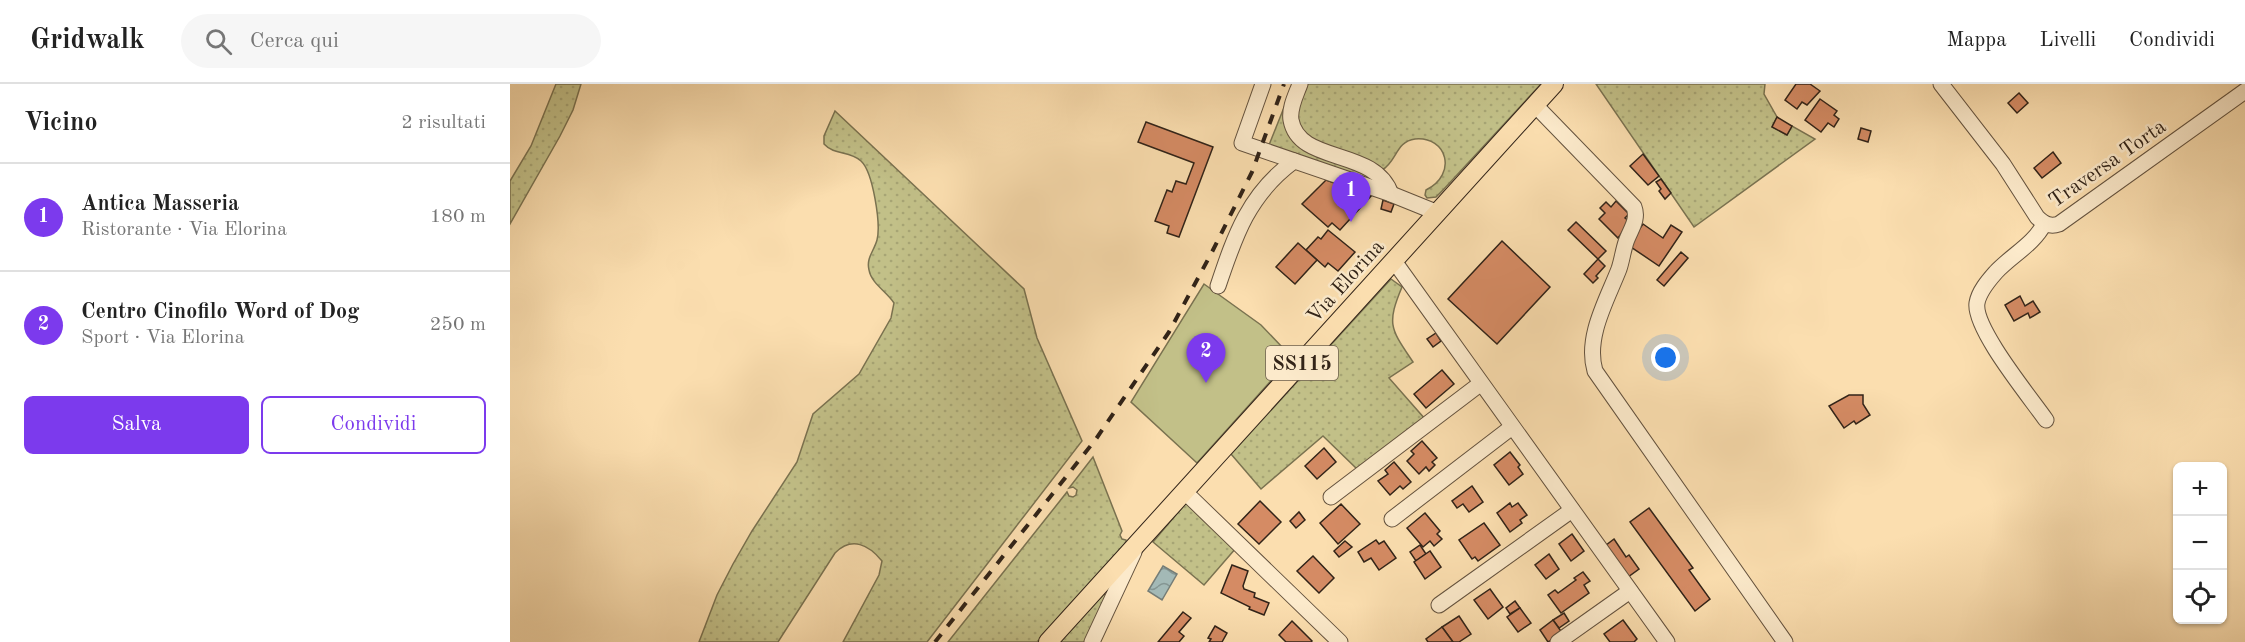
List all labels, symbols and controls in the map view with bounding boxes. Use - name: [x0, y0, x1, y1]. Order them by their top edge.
- search box: [181, 14, 601, 68]
- icon: search: [202, 25, 235, 58]
- text: Gridwalk: [30, 27, 145, 55]
- text: Cerca qui: [250, 30, 339, 52]
- text: Mappa: [1946, 30, 2007, 51]
- text: Livelli: [2040, 30, 2096, 51]
- text: Condividi: [2129, 30, 2215, 51]
- text: Vicino: [24, 110, 98, 136]
- text: 2 risultati: [401, 113, 486, 133]
- street label: Traversa Torta: [2046, 116, 2170, 212]
- pin: 1: [1332, 172, 1370, 222]
- text: Antica Masseria: [81, 193, 239, 215]
- text: 1: [38, 207, 49, 227]
- text: 180 m: [430, 207, 486, 227]
- text: Ristorante · Via Elorina: [81, 220, 287, 240]
- street label: Via Elorina: [1304, 236, 1389, 328]
- text: Centro Cinofilo Word of Dog: [81, 301, 359, 323]
- text: 2: [38, 315, 49, 335]
- text: 250 m: [430, 315, 486, 335]
- text: Sport · Via Elorina: [81, 328, 245, 348]
- pin: 2: [1186, 334, 1226, 383]
- your location: [1651, 343, 1680, 372]
- road number: SS115: [1266, 346, 1338, 380]
- button: Salva: [24, 396, 249, 454]
- button: Condividi: [261, 396, 486, 454]
- map controls: [2173, 462, 2227, 624]
- button: +: [2173, 462, 2227, 516]
- button: −: [2173, 516, 2227, 570]
- button: locate: [2173, 570, 2227, 624]

